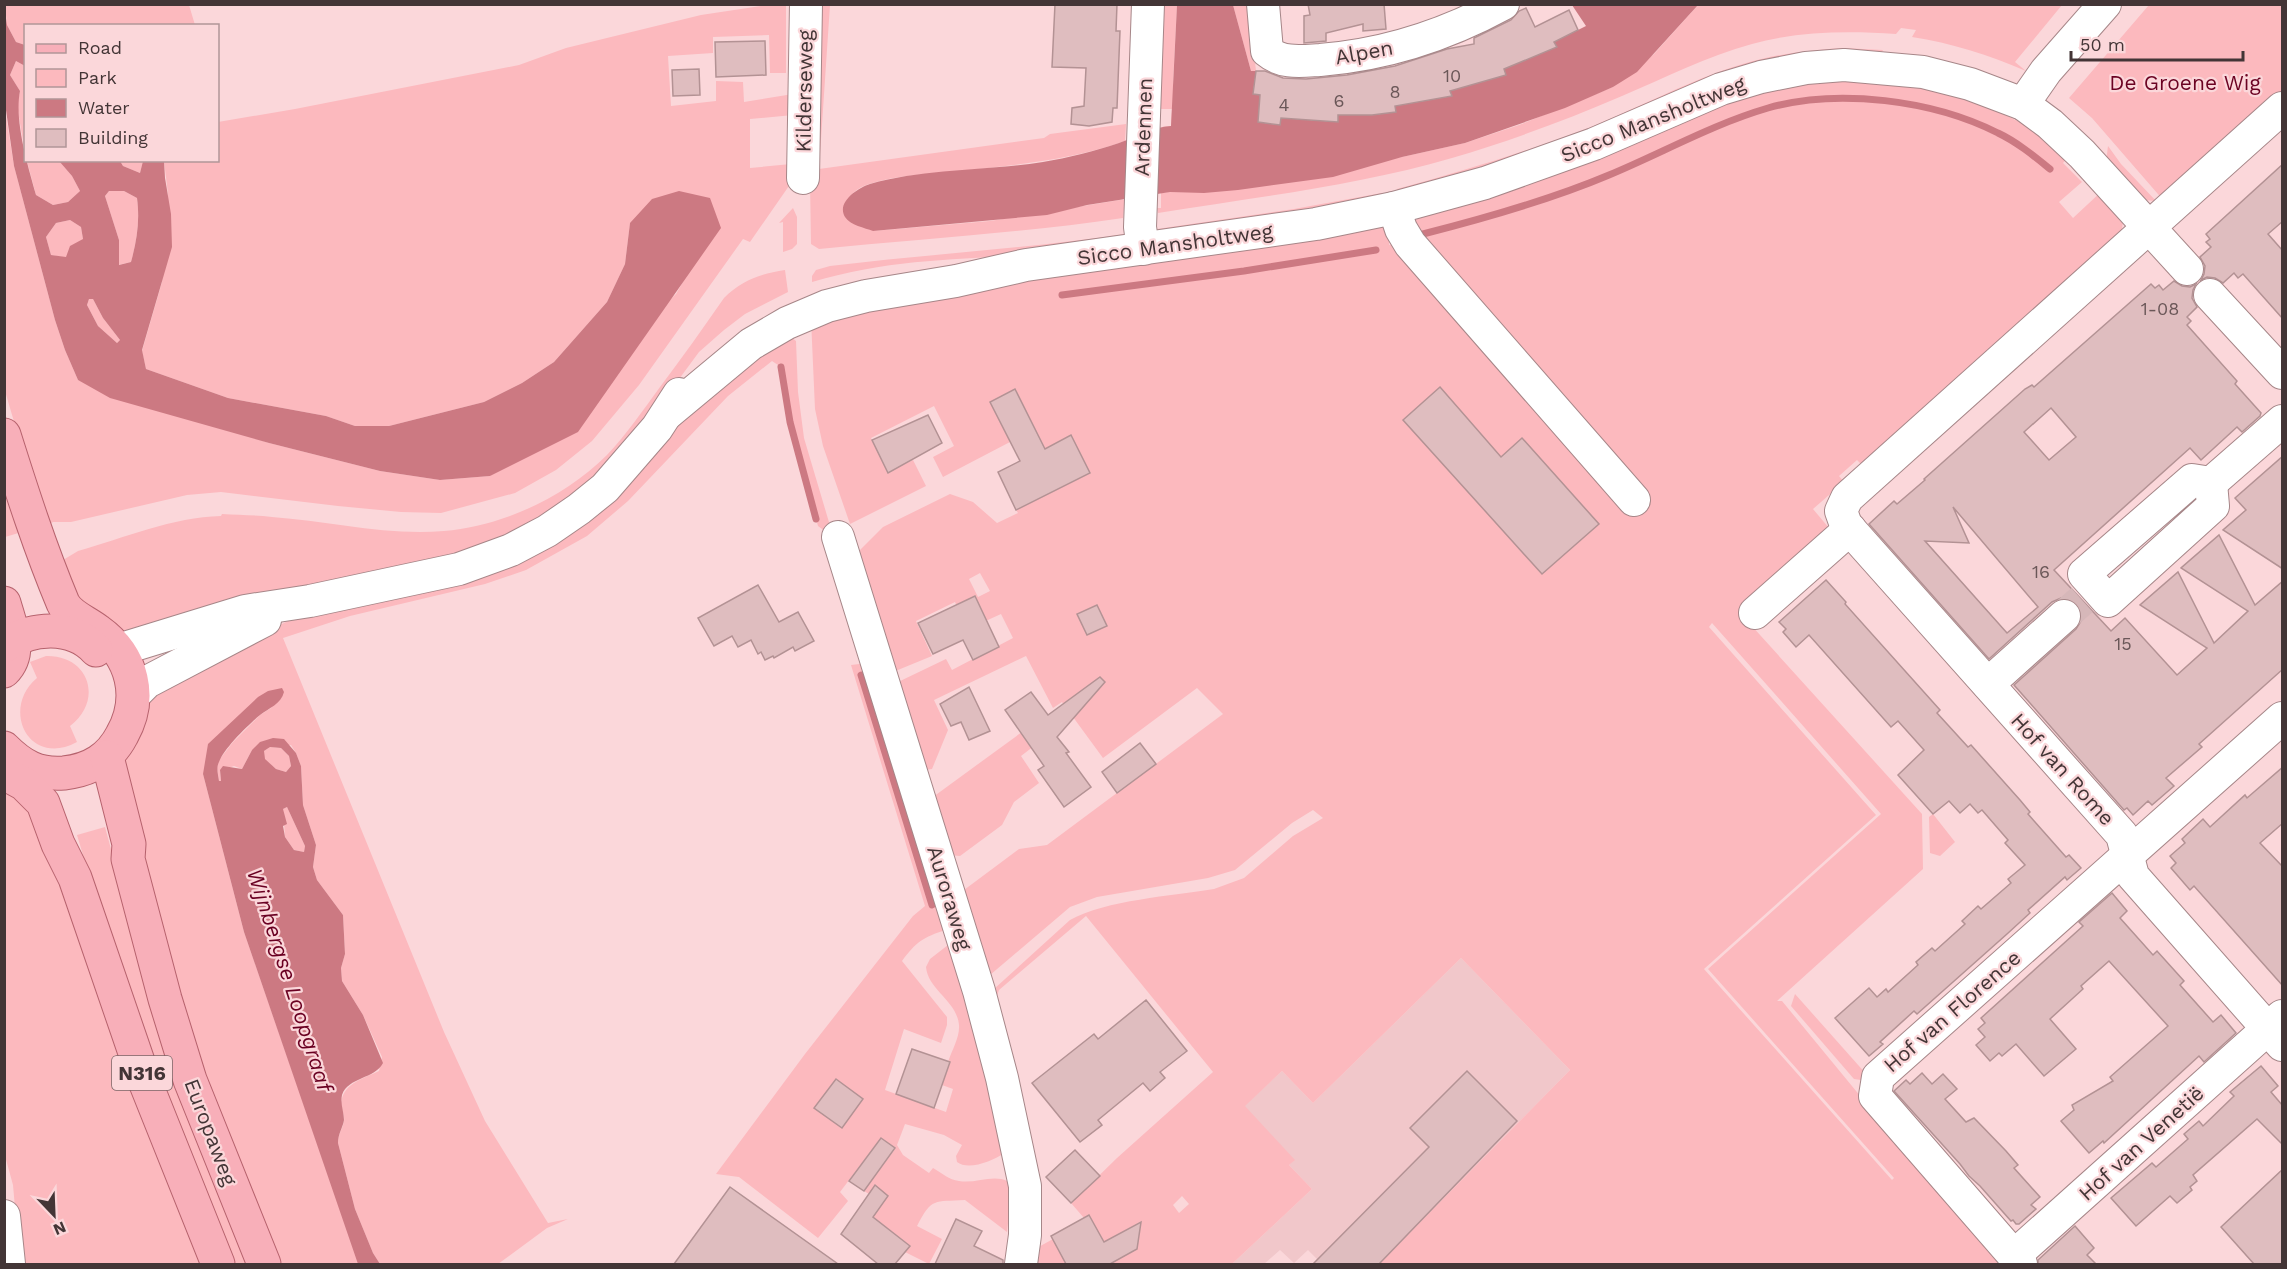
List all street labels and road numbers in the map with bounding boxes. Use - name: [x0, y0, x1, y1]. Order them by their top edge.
- street label: Kilderseweg: [790, 29, 818, 153]
- street label: Alpen: [1333, 35, 1395, 69]
- street label: Sicco Mansholtweg: [1557, 70, 1750, 167]
- street label: Ardennen: [1129, 77, 1157, 177]
- street label: Sicco Mansholtweg: [1076, 218, 1275, 270]
- street label: Hof van Rome: [2006, 708, 2120, 830]
- street label: Auroraweg: [922, 843, 978, 954]
- street label: Hof van Florence: [1878, 945, 2026, 1077]
- road number: N316: [112, 1056, 172, 1090]
- street label: Europaweg: [179, 1075, 243, 1190]
- street label: Hof van Venetië: [2073, 1080, 2209, 1206]

